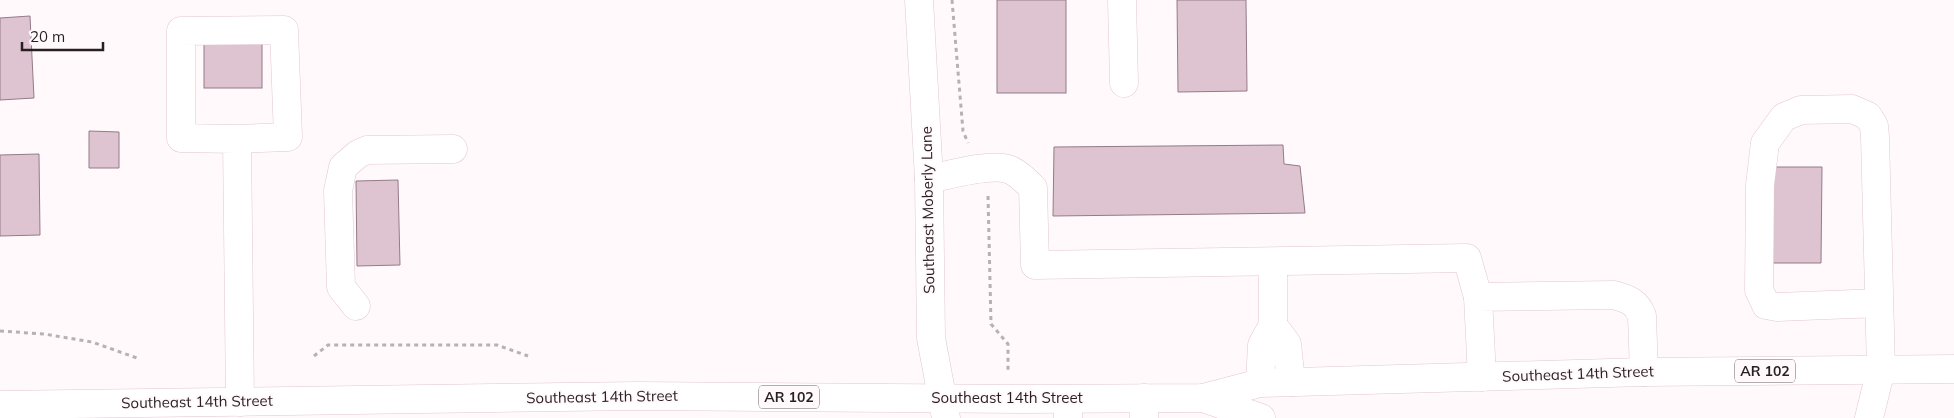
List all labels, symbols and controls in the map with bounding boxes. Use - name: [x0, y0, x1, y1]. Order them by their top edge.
- scale bar: [22, 20, 104, 52]
- text: 20 m: [30, 27, 65, 46]
- street label: Southeast Moberly Lane: [917, 126, 938, 294]
- road number: AR 102: [1735, 360, 1795, 382]
- street label: Southeast 14th Street: [1502, 361, 1654, 386]
- street label: Southeast 14th Street: [526, 386, 678, 407]
- road number: AR 102: [759, 386, 819, 408]
- street label: Southeast 14th Street: [931, 388, 1083, 407]
- street label: Southeast 14th Street: [121, 391, 273, 412]

